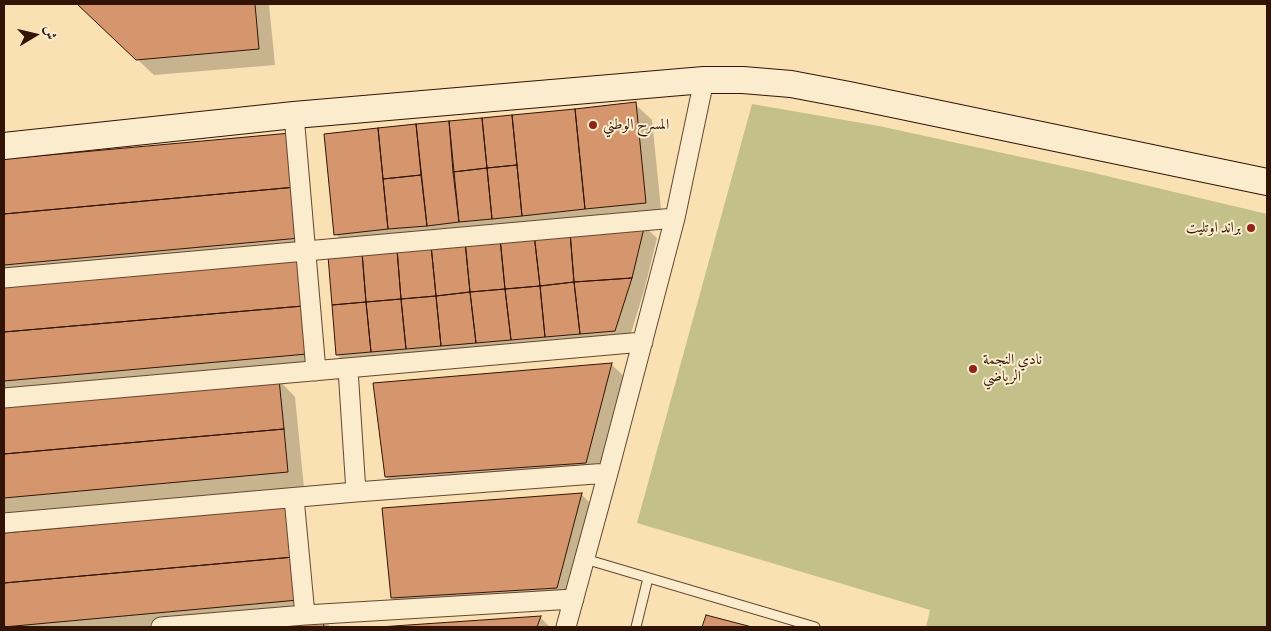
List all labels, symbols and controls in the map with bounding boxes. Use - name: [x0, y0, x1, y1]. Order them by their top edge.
- north arrow: [10, 10, 60, 60]
- text: ش: [41, 24, 60, 41]
- place label: المسرح الوطني: [603, 116, 669, 134]
- marker: المسرح الوطني: [587, 119, 599, 131]
- place label: براند اوتليت: [1186, 219, 1241, 237]
- marker: براند اوتليت: [1245, 222, 1257, 234]
- place label: نادي النجمة الرياضي: [983, 351, 1042, 386]
- marker: نادي النجمة الرياضي: [967, 363, 979, 375]

